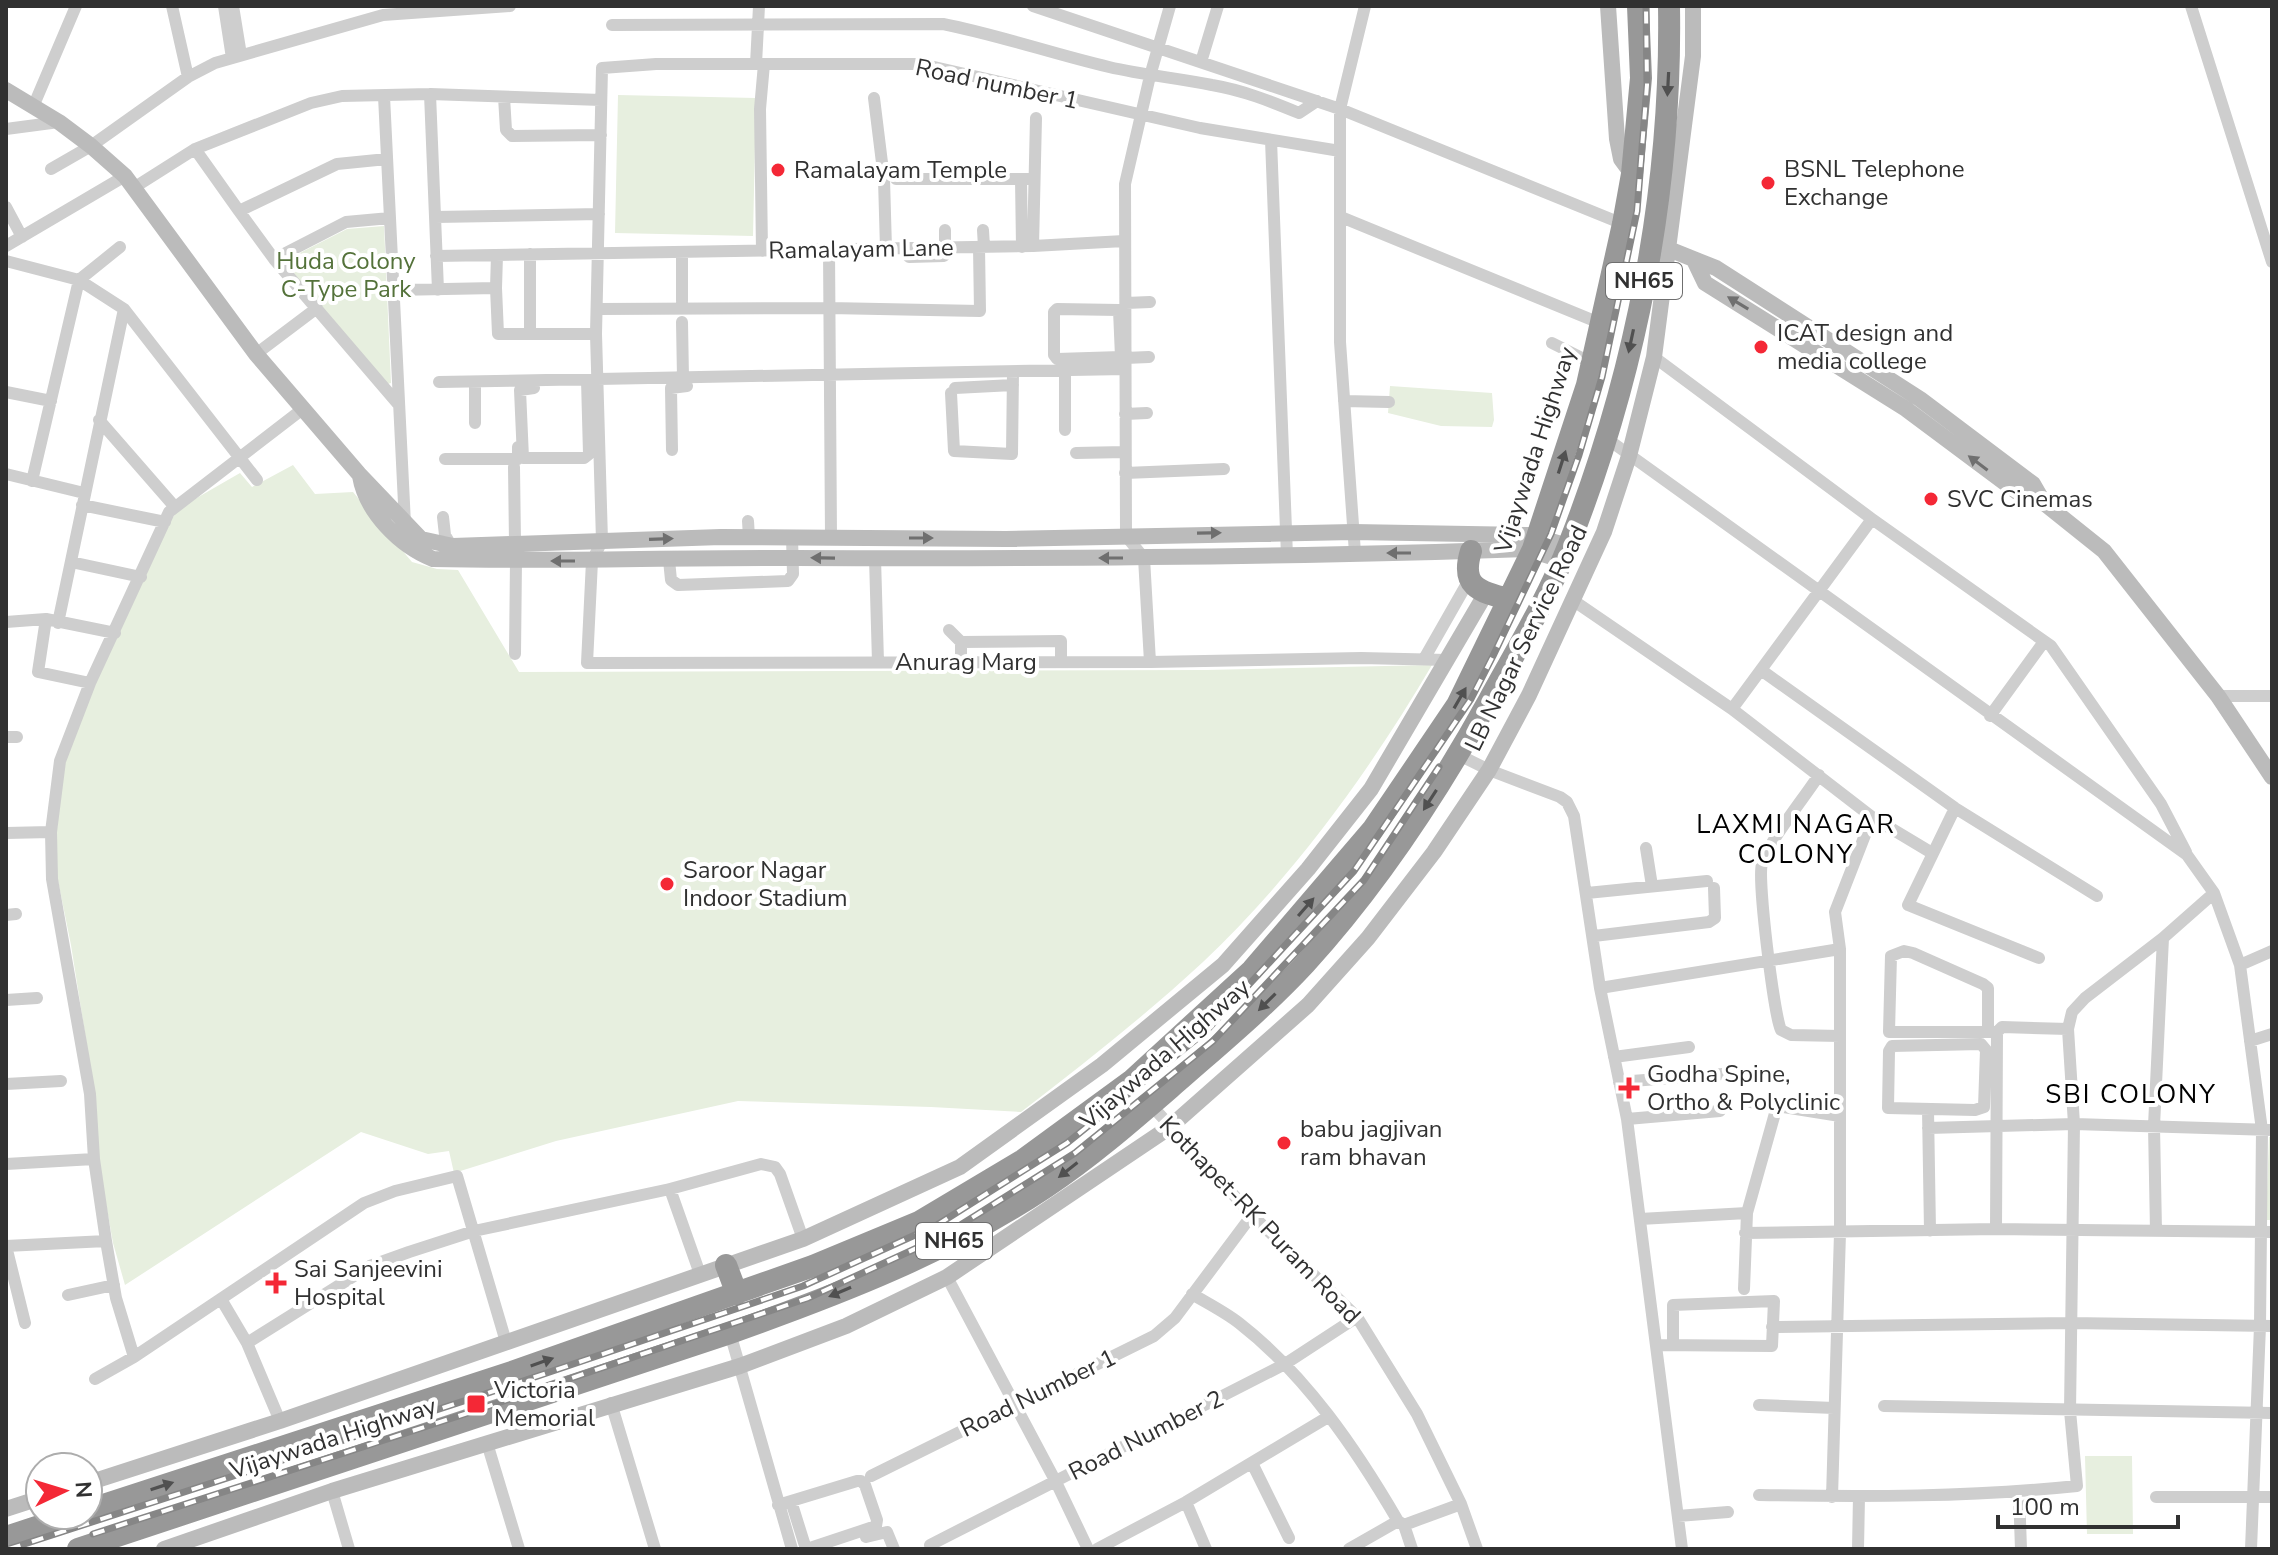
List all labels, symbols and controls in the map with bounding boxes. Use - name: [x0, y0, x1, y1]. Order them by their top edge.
- street label: Road number 1: [913, 51, 1081, 117]
- one-way arrow: [1661, 72, 1674, 97]
- place label: BSNL Telephone Exchange: [1784, 153, 1964, 213]
- place label: Ramalayam Temple: [794, 154, 1007, 186]
- marker: Ramalayam Temple: [769, 161, 787, 179]
- marker: BSNL Telephone Exchange: [1759, 174, 1777, 192]
- street label: Ramalayam Lane: [768, 231, 954, 267]
- park label: Huda Colony C-Type Park: [276, 245, 416, 305]
- road number: NH65: [1606, 263, 1682, 299]
- one-way arrow: [1727, 296, 1749, 310]
- place label: ICAT design and media college: [1777, 317, 1953, 377]
- one-way arrow: [1624, 328, 1637, 353]
- marker: ICAT design and media college: [1752, 338, 1770, 356]
- street label: Vijaywada Highway: [1486, 342, 1584, 558]
- one-way arrow: [1556, 450, 1568, 474]
- one-way arrow: [1968, 455, 1988, 471]
- place label: SVC Cinemas: [1947, 483, 2093, 515]
- marker: SVC Cinemas: [1922, 490, 1940, 508]
- street label: LB Nagar Service Road: [1457, 520, 1595, 756]
- one-way arrow: [1197, 527, 1222, 539]
- one-way arrow: [909, 531, 934, 544]
- one-way arrow: [649, 533, 674, 546]
- one-way arrow: [1386, 547, 1411, 559]
- one-way arrow: [810, 552, 835, 564]
- one-way arrow: [1098, 552, 1123, 564]
- one-way arrow: [550, 555, 575, 567]
- street label: Anurag Marg: [895, 646, 1037, 678]
- one-way arrow: [1453, 687, 1467, 709]
- one-way arrow: [1423, 789, 1437, 811]
- district label: LAXMI NAGAR COLONY: [1696, 807, 1896, 872]
- place label: Saroor Nagar Indoor Stadium: [683, 854, 848, 914]
- marker: Saroor Nagar Indoor Stadium: [658, 875, 676, 893]
- one-way arrow: [1297, 897, 1314, 917]
- street label: Vijaywada Highway: [1073, 971, 1257, 1137]
- one-way arrow: [1258, 992, 1277, 1011]
- place label: Godha Spine, Ortho & Polyclinic: [1647, 1058, 1840, 1118]
- marker: Godha Spine, Ortho & Polyclinic: [1618, 1077, 1640, 1099]
- district label: SBI COLONY: [2045, 1077, 2217, 1112]
- street label: Kothapet-RK Puram Road: [1152, 1109, 1368, 1331]
- place label: babu jagjivan ram bhavan: [1300, 1113, 1443, 1173]
- marker: babu jagjivan ram bhavan: [1275, 1134, 1293, 1152]
- one-way arrow: [1058, 1161, 1078, 1177]
- road number: NH65: [916, 1223, 992, 1259]
- place label: Sai Sanjeevini Hospital: [294, 1253, 443, 1313]
- marker: Sai Sanjeevini Hospital: [265, 1272, 287, 1294]
- one-way arrow: [828, 1285, 852, 1298]
- street label: Road Number 1: [955, 1341, 1121, 1445]
- one-way arrow: [531, 1355, 555, 1367]
- place label: Victoria Memorial: [493, 1374, 595, 1434]
- street label: Road Number 2: [1063, 1382, 1229, 1488]
- street label: Vijaywada Highway: [225, 1389, 441, 1487]
- marker: Victoria Memorial: [465, 1393, 487, 1415]
- north arrow: [24, 1451, 104, 1531]
- one-way arrow: [150, 1479, 174, 1491]
- scale bar: [1998, 1479, 2178, 1529]
- text: N: [67, 1480, 98, 1499]
- text: 100 m: [2010, 1491, 2080, 1523]

